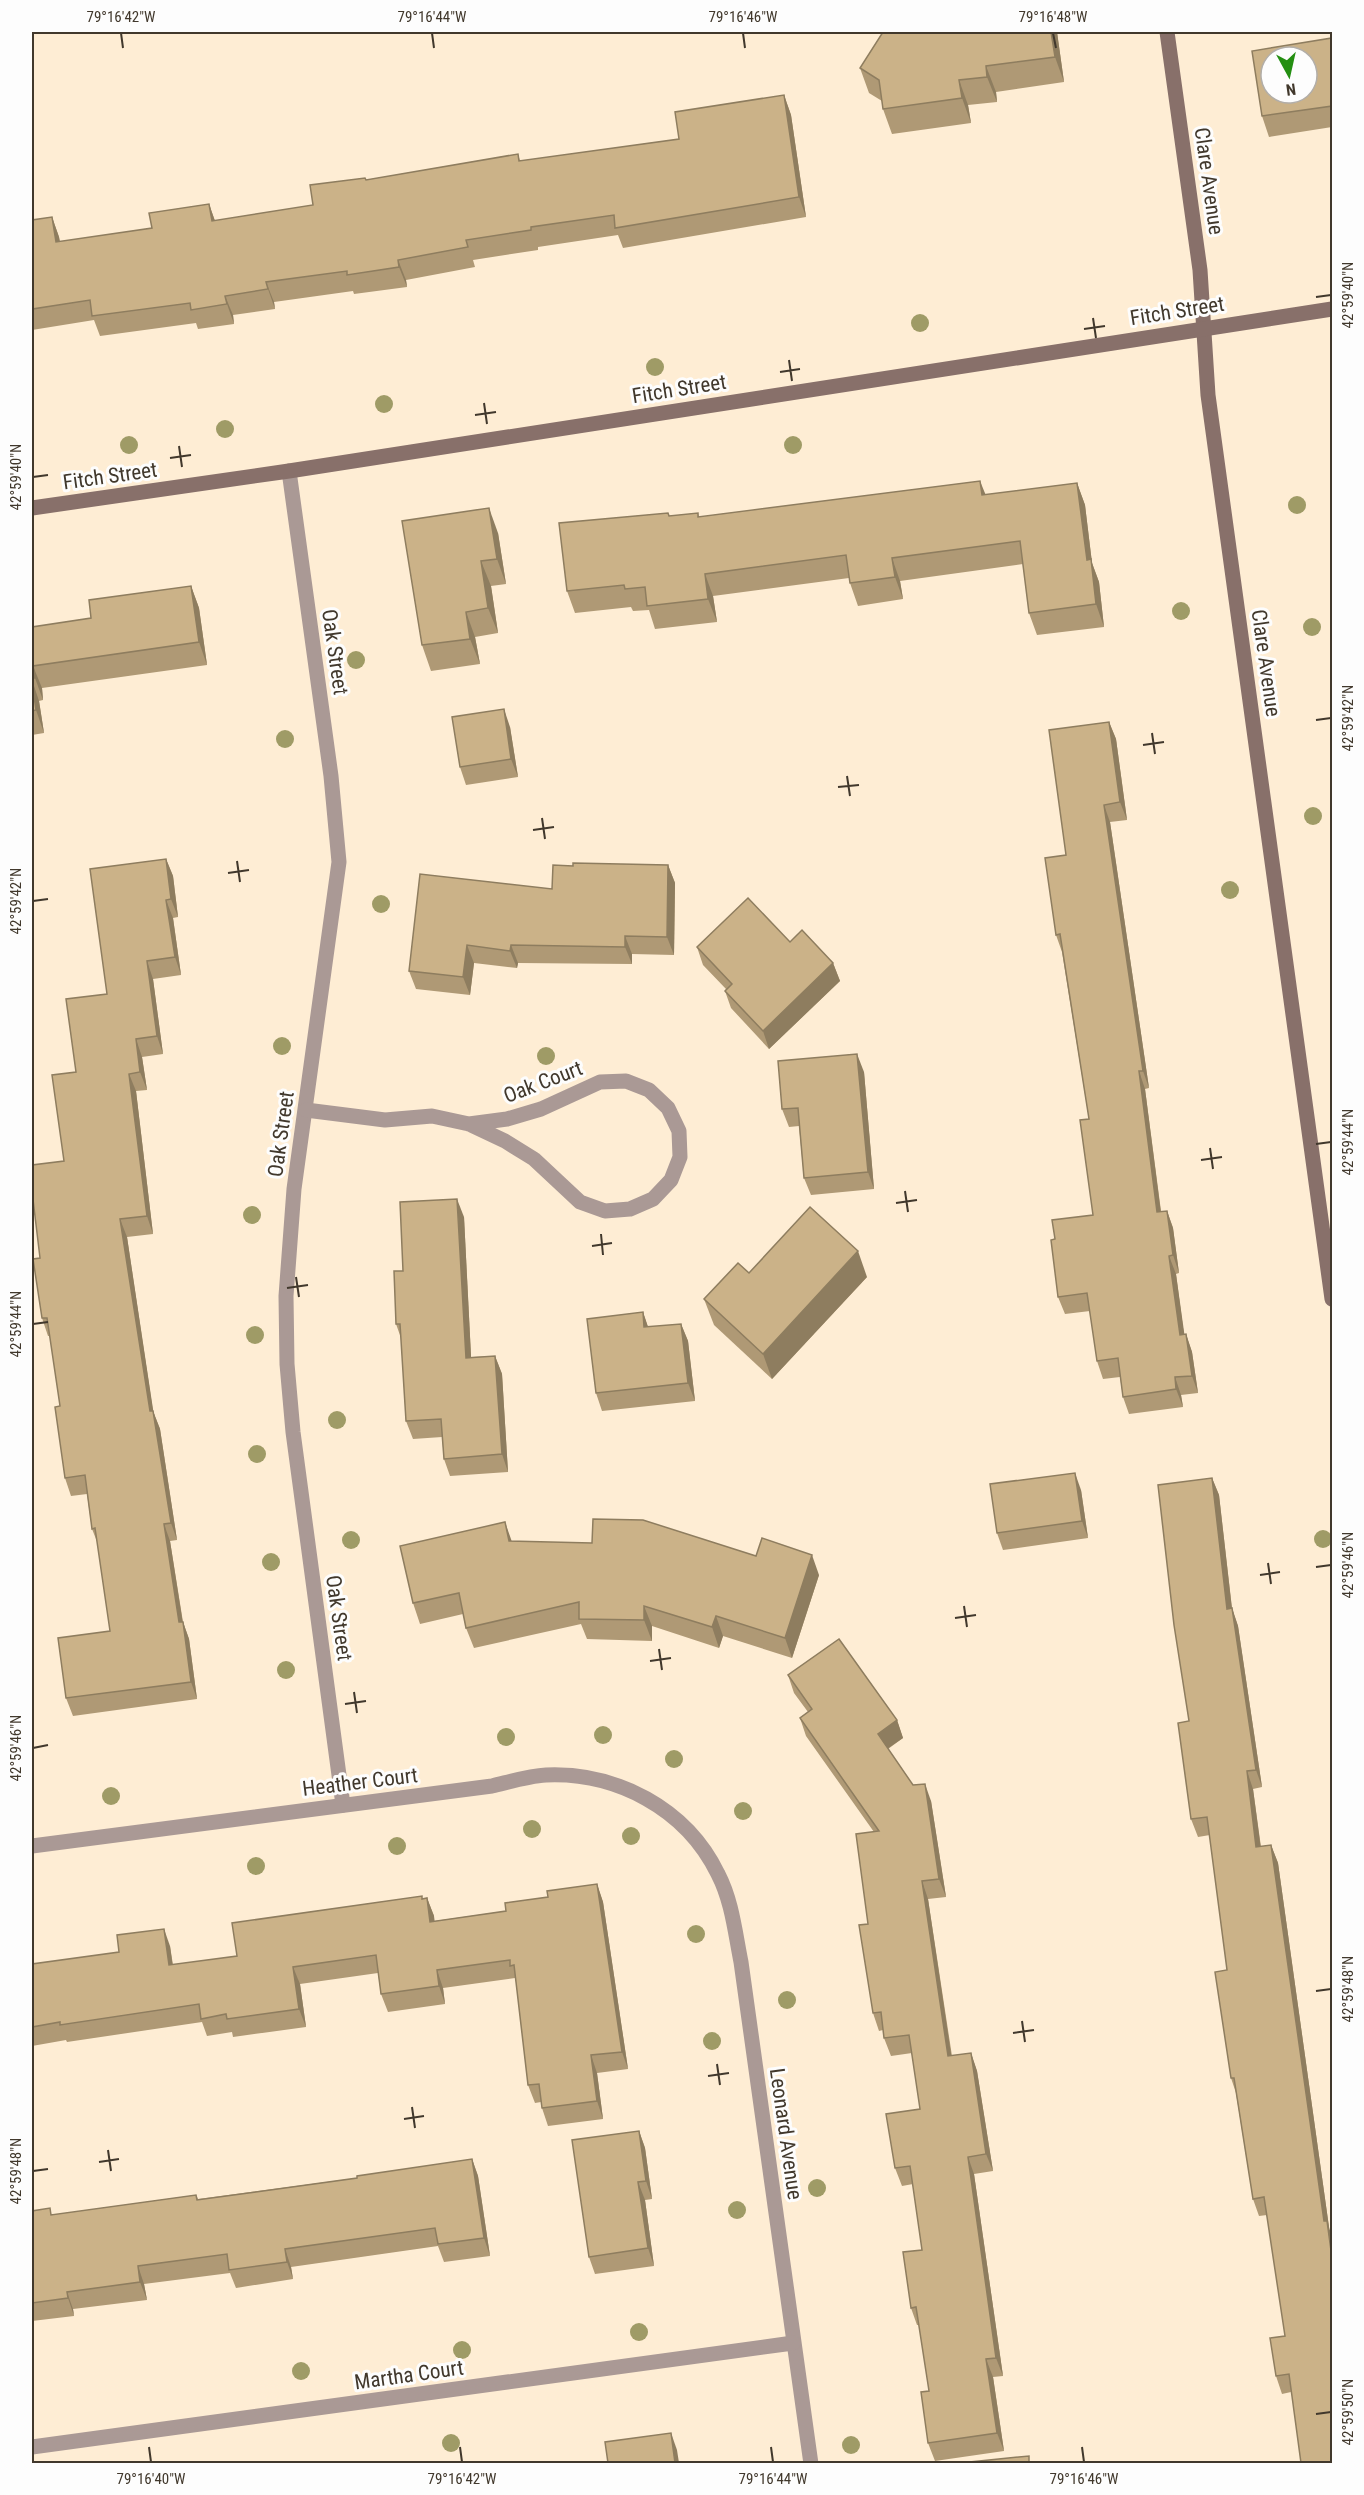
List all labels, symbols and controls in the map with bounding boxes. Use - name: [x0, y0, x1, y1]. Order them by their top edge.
- text: 79°16'42"W: [87, 8, 156, 26]
- text: 79°16'44"W: [398, 8, 467, 26]
- text: 79°16'46"W: [709, 8, 778, 26]
- text: 79°16'48"W: [1019, 8, 1088, 26]
- north arrow: [1259, 45, 1319, 105]
- text: N: [1285, 79, 1297, 99]
- street label: Clare Avenue: [1190, 126, 1228, 236]
- text: 42°59'40"N: [1339, 262, 1357, 328]
- street label: Fitch Street: [1128, 292, 1226, 330]
- street label: Fitch Street: [630, 370, 728, 408]
- text: 42°59'40"N: [7, 444, 25, 510]
- street label: Fitch Street: [61, 458, 159, 494]
- street label: Oak Street: [317, 608, 353, 696]
- street label: Clare Avenue: [1247, 608, 1285, 718]
- text: 42°59'42"N: [1339, 685, 1357, 751]
- text: 42°59'42"N: [7, 868, 25, 934]
- street label: Oak Court: [500, 1056, 586, 1108]
- street label: Oak Street: [263, 1090, 299, 1178]
- text: 42°59'44"N: [1339, 1109, 1357, 1175]
- text: 42°59'44"N: [7, 1291, 25, 1357]
- text: 42°59'46"N: [1339, 1532, 1357, 1598]
- street label: Oak Street: [321, 1574, 357, 1662]
- text: 42°59'46"N: [7, 1715, 25, 1781]
- street label: Heather Court: [301, 1763, 419, 1801]
- text: 42°59'48"N: [1339, 1956, 1357, 2022]
- street label: Leonard Avenue: [765, 2067, 807, 2201]
- text: 42°59'48"N: [7, 2138, 25, 2204]
- street label: Martha Court: [353, 2355, 465, 2395]
- text: 42°59'50"N: [1339, 2379, 1357, 2445]
- text: 79°16'40"W: [117, 2470, 186, 2488]
- text: 79°16'42"W: [428, 2470, 497, 2488]
- text: 79°16'44"W: [739, 2470, 808, 2488]
- text: 79°16'46"W: [1050, 2470, 1119, 2488]

